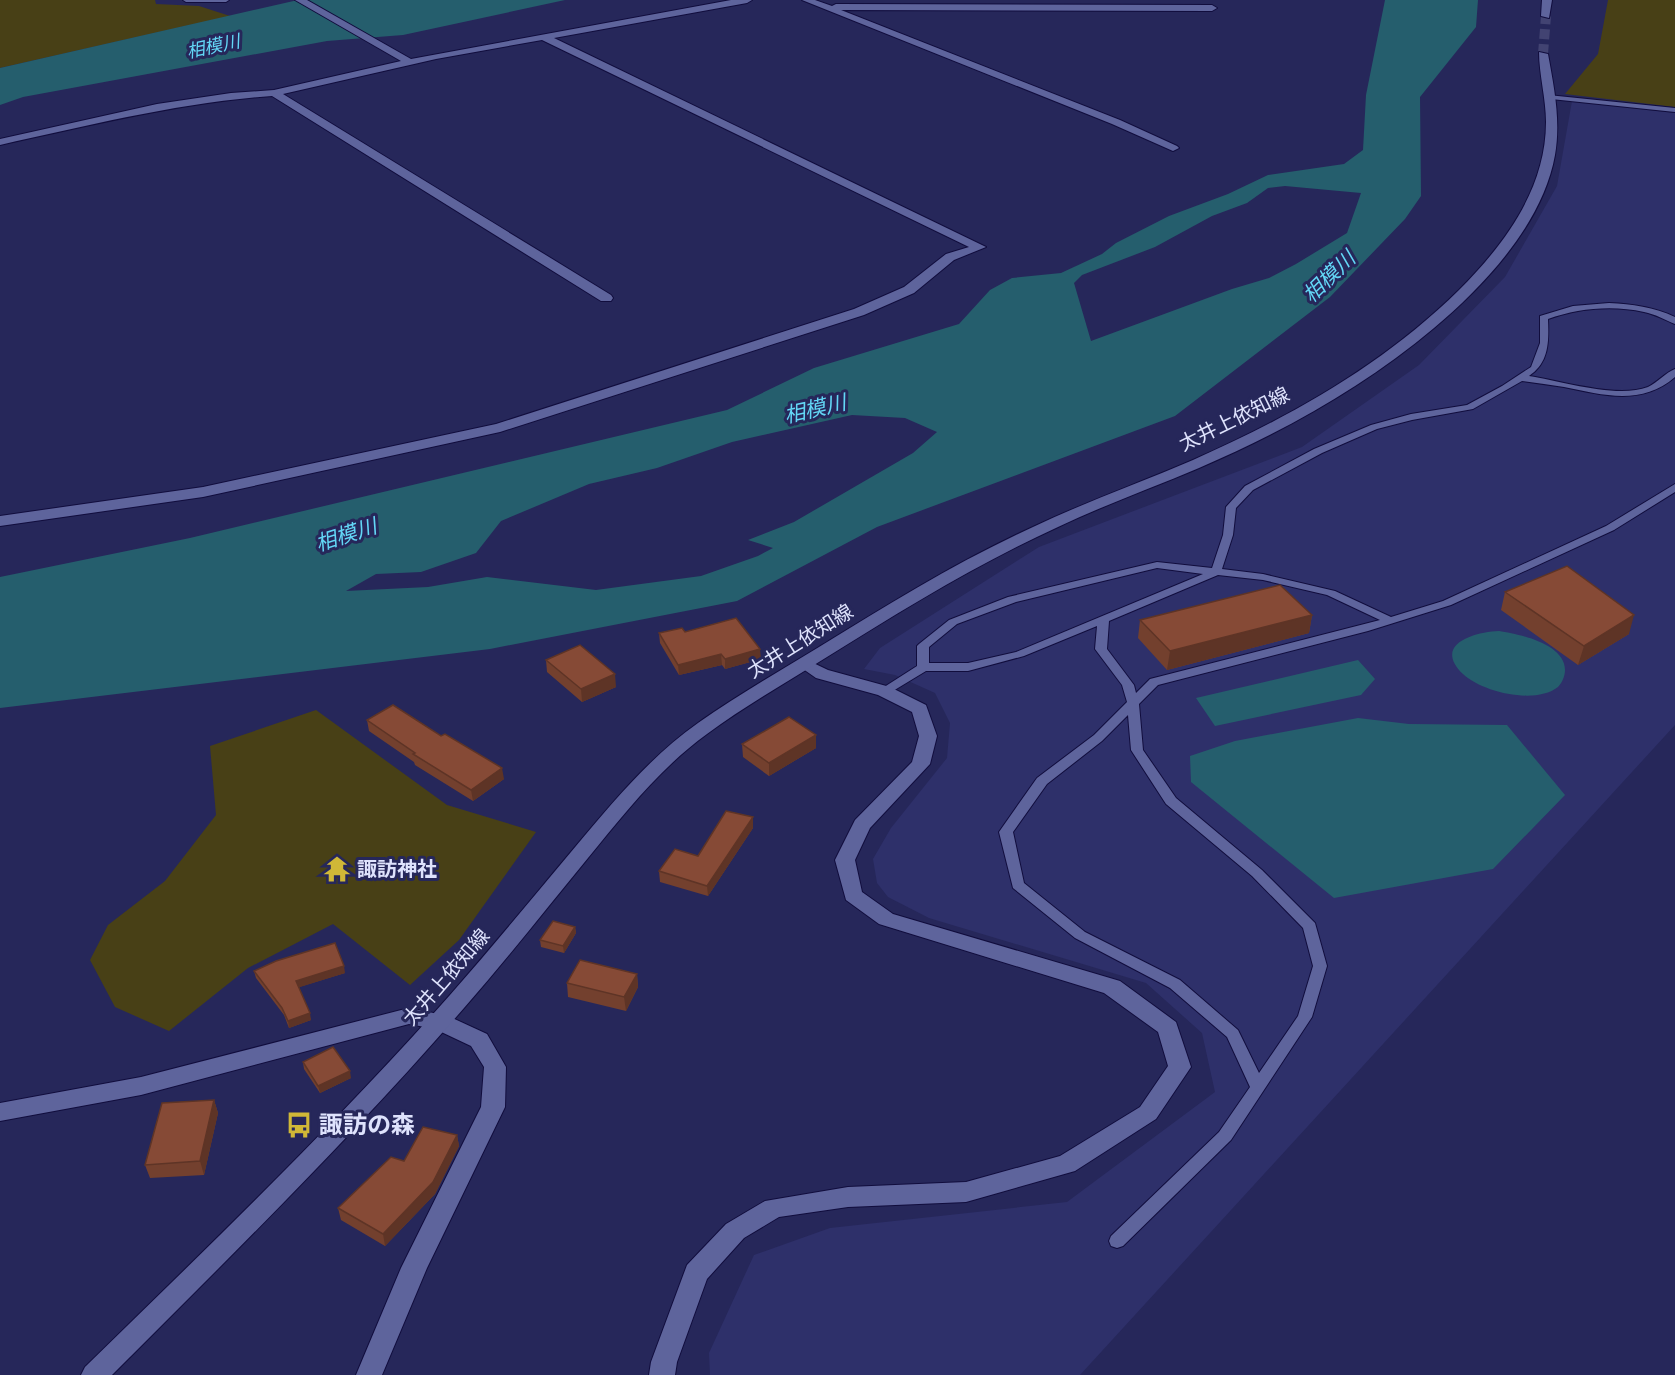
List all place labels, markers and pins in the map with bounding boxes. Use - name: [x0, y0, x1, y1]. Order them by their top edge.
- temple icon: 諏訪神社: [322, 854, 352, 884]
- place label: 諏訪神社: [357, 857, 437, 881]
- bus stop icon: 諏訪の森: [284, 1110, 314, 1140]
- place label: 諏訪の森: [319, 1111, 415, 1139]

